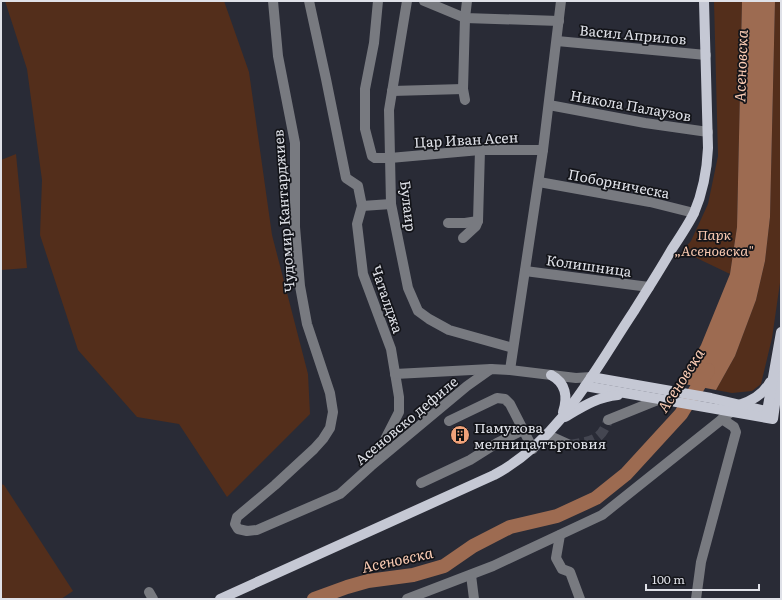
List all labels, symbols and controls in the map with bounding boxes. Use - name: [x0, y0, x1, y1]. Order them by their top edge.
- street label: Васил Априлов: [579, 19, 688, 49]
- water label: Асеновска: [727, 29, 753, 103]
- street label: Никола Палаузов: [569, 85, 693, 126]
- street label: Цар Иван Асен: [413, 126, 519, 152]
- street label: Чудомир Кантарджиев: [267, 129, 299, 293]
- street label: Поборническа: [567, 163, 672, 203]
- street label: Булаир: [396, 179, 422, 233]
- park label: Парк „Асеновска": [674, 224, 754, 260]
- street label: Колишница: [545, 249, 633, 281]
- street label: Чаталджа: [367, 262, 409, 336]
- water label: Асеновска: [651, 343, 710, 417]
- street label: Асеновско дефиле: [350, 371, 462, 469]
- place label: Памукова мелница търговия: [474, 417, 606, 453]
- building icon: Памукова мелница търговия: [449, 424, 471, 446]
- water label: Асеновска: [359, 540, 435, 578]
- scale bar: [646, 566, 759, 592]
- text: 100 m: [652, 570, 685, 588]

